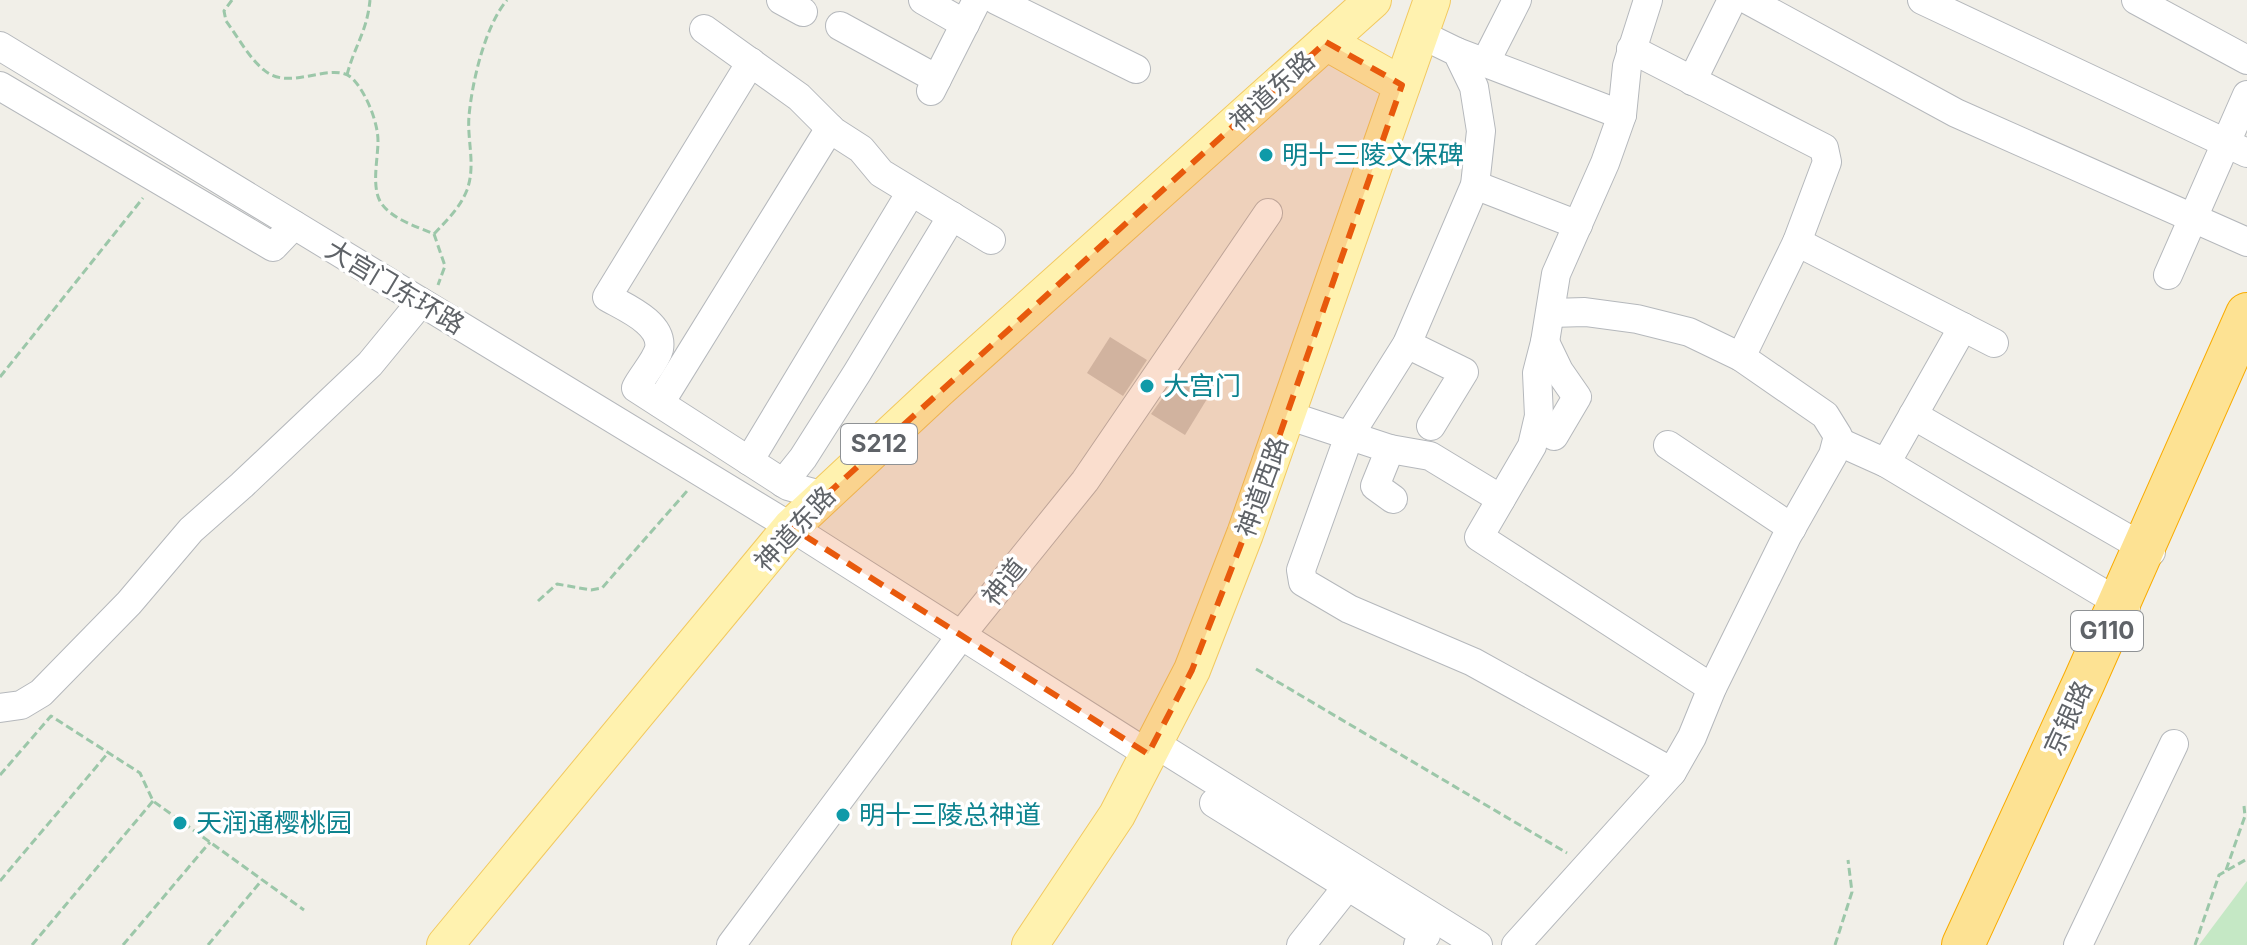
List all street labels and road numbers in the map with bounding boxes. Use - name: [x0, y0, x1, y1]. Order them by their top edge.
- street label: 神道东路: [1223, 44, 1321, 137]
- street label: 大宫门东环路: [320, 233, 470, 340]
- road number: S212: [841, 424, 917, 464]
- street label: 神道西路: [1229, 433, 1294, 541]
- street label: 神道东路: [748, 480, 841, 577]
- street label: 神道: [975, 552, 1032, 612]
- road number: G110: [2071, 611, 2143, 651]
- street label: 京银路: [2037, 676, 2098, 760]

